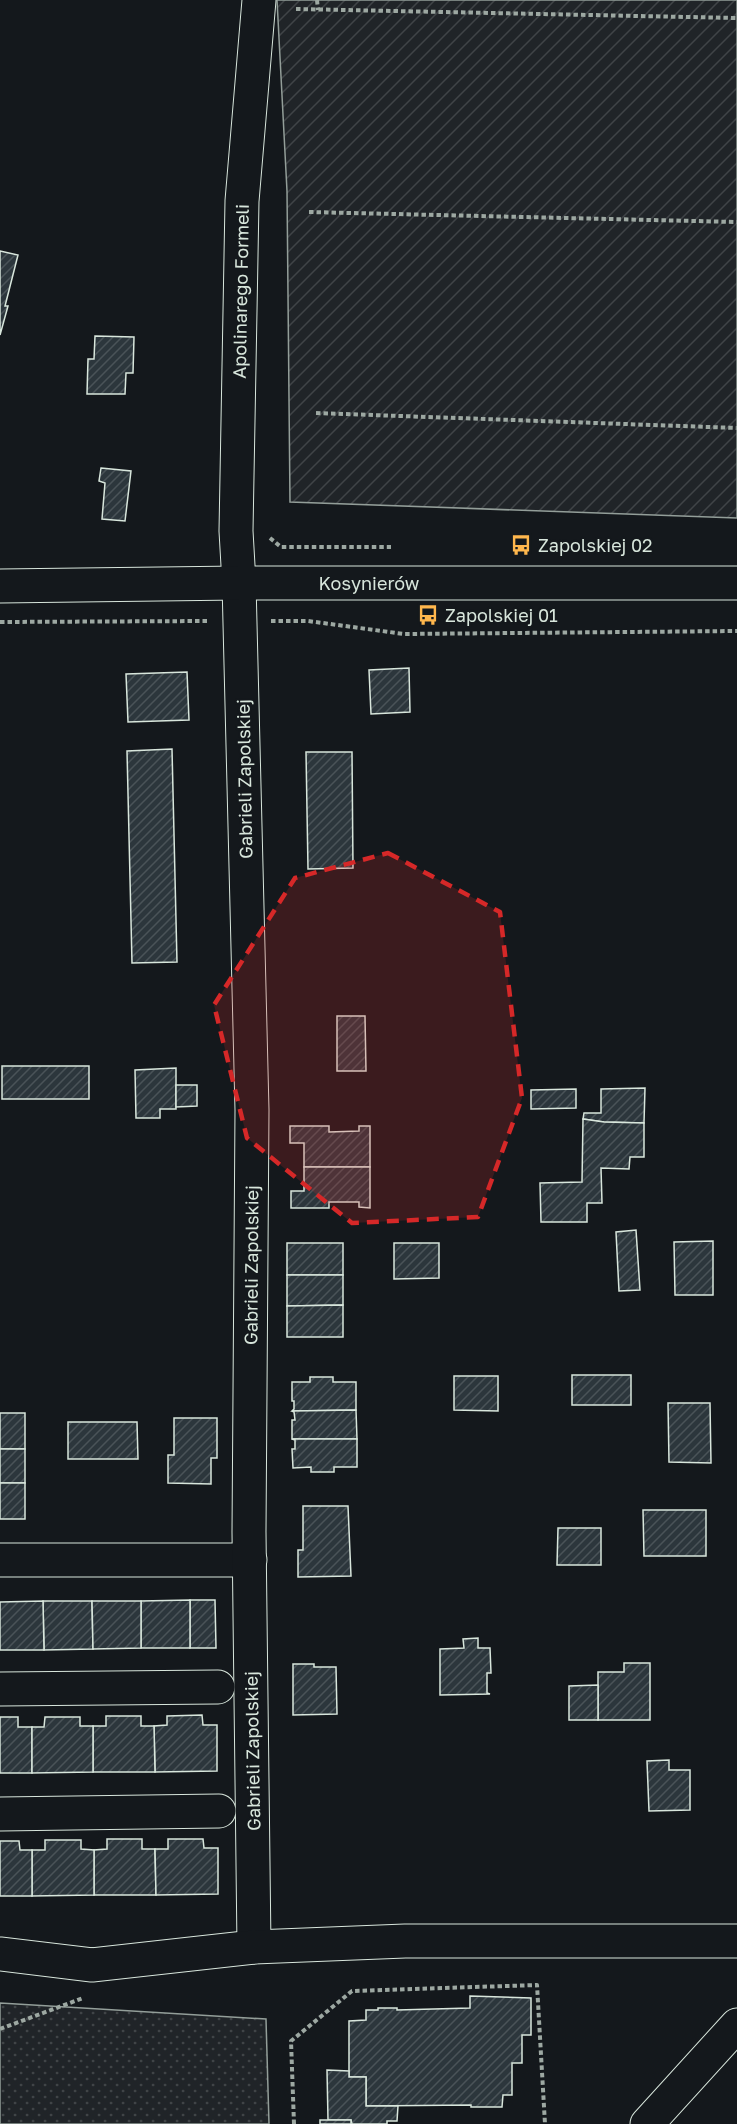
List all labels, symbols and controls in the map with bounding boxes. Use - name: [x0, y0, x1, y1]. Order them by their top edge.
- street label: Apolinarego Formeli: [228, 204, 253, 379]
- bus stop icon: Zapolskiej 02: [509, 533, 533, 557]
- place label: Zapolskiej 02: [538, 534, 653, 556]
- street label: Kosynierów: [319, 572, 420, 594]
- bus stop icon: Zapolskiej 01: [416, 603, 440, 627]
- place label: Zapolskiej 01: [445, 604, 558, 626]
- street label: Gabrieli Zapolskiej: [232, 699, 256, 859]
- street label: Gabrieli Zapolskiej: [239, 1185, 262, 1345]
- street label: Gabrieli Zapolskiej: [240, 1671, 264, 1831]

